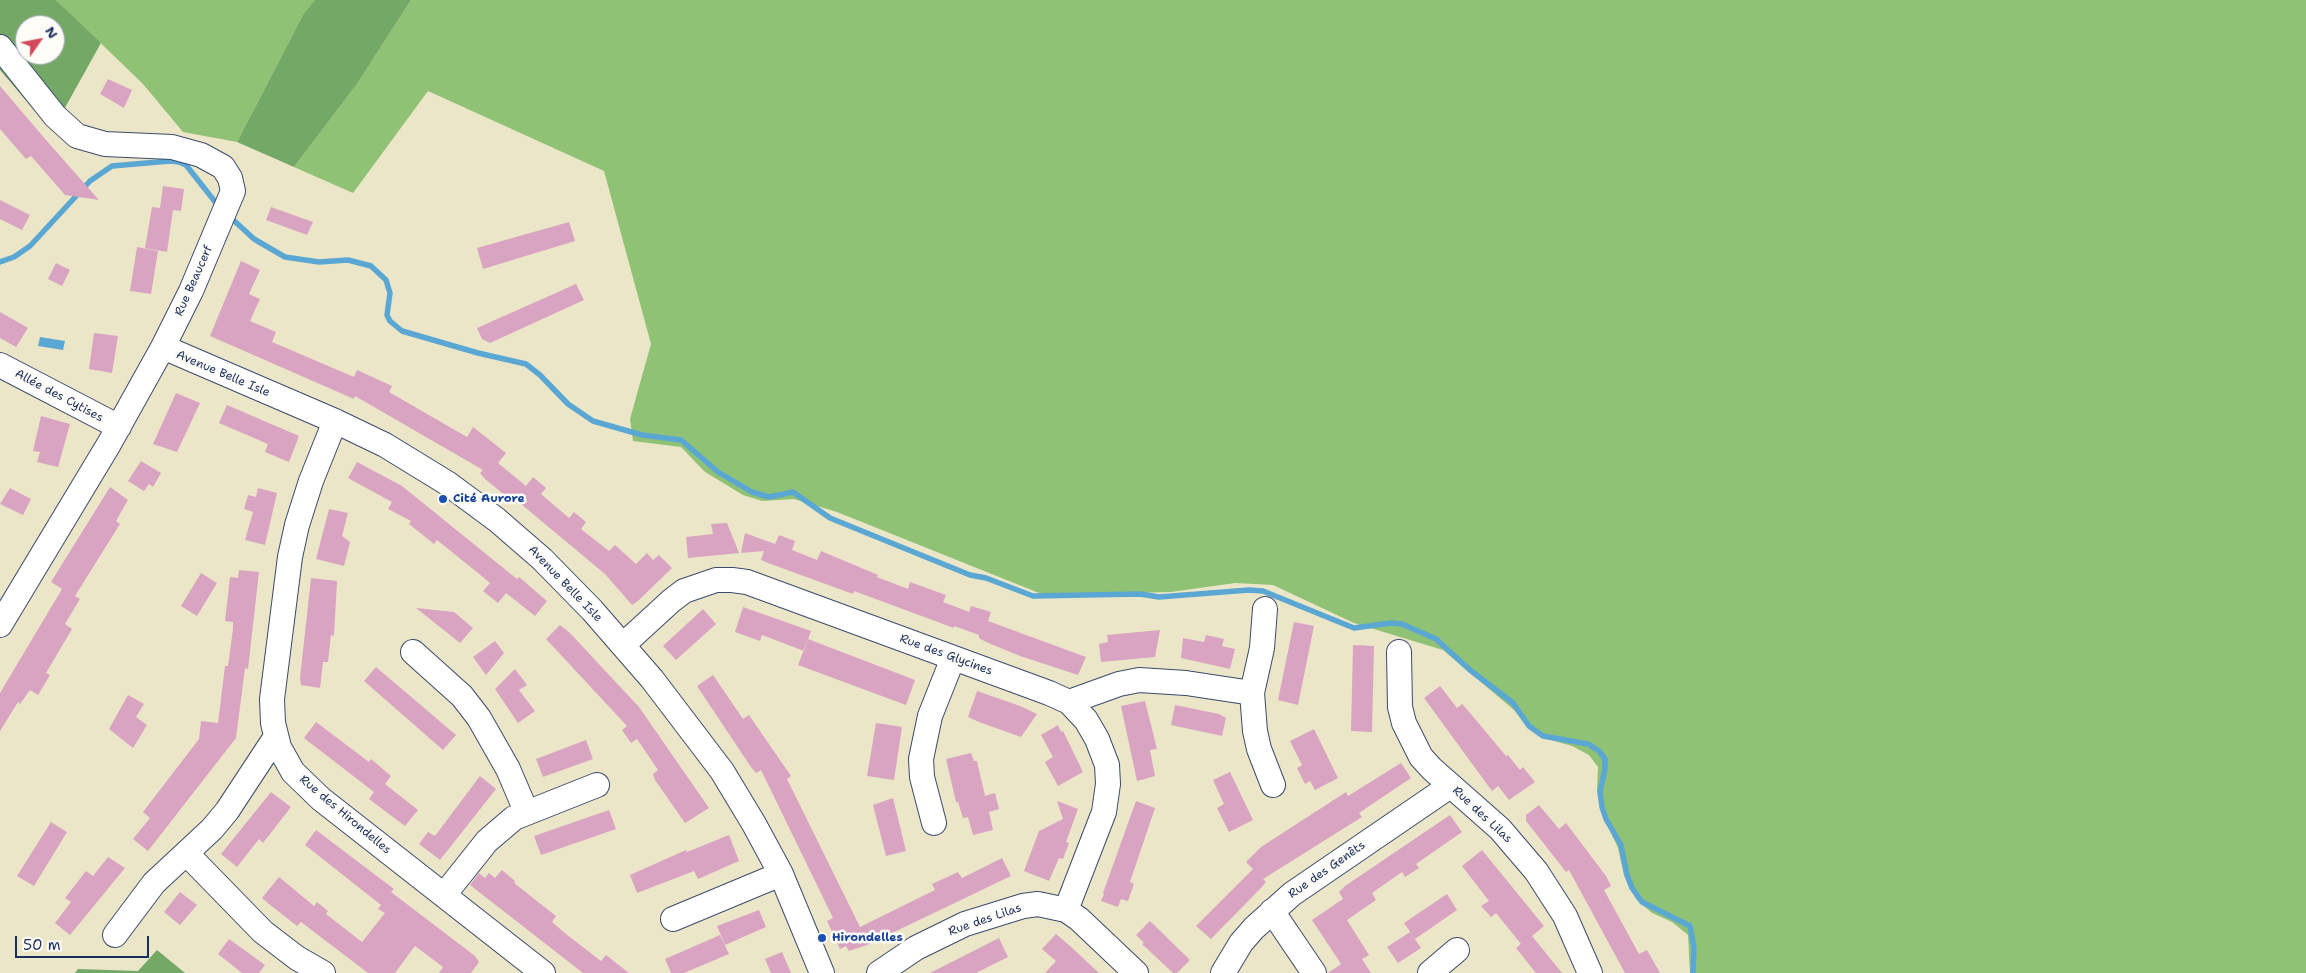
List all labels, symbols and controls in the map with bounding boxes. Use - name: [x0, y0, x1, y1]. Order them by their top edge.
- north arrow: [15, 15, 65, 65]
- text: N: [41, 23, 62, 42]
- street label: Rue Beaucerf: [172, 243, 216, 319]
- street label: Avenue Belle Isle: [174, 348, 272, 400]
- street label: Allée des Cytises: [12, 367, 106, 425]
- place label: Cité Aurore: [453, 492, 525, 506]
- marker: Cité Aurore: [437, 493, 449, 505]
- street label: Avenue Belle Isle: [525, 543, 605, 625]
- street label: Rue des Glycines: [898, 631, 994, 679]
- street label: Rue des Hirondelles: [296, 772, 394, 858]
- street label: Rue des Lilas: [1449, 784, 1515, 846]
- street label: Rue des Genêts: [1286, 838, 1368, 902]
- street label: Rue des Lilas: [947, 901, 1023, 939]
- scale bar: [18, 926, 151, 958]
- place label: Hirondelles: [832, 931, 903, 945]
- marker: Hirondelles: [816, 932, 828, 944]
- text: 50 m: [23, 935, 61, 955]

